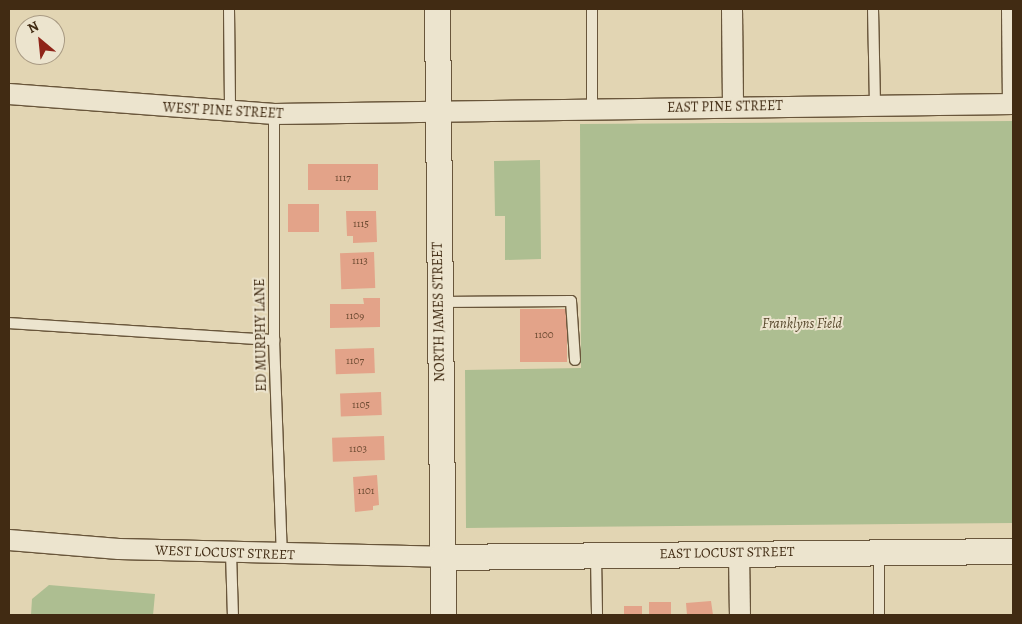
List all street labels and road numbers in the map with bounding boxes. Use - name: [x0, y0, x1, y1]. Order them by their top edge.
- street label: EAST PINE STREET: [667, 98, 783, 116]
- street label: WEST PINE STREET: [162, 99, 284, 123]
- street label: NORTH JAMES STREET: [429, 242, 449, 382]
- street label: ED MURPHY LANE: [252, 278, 270, 392]
- street label: WEST LOCUST STREET: [155, 542, 295, 564]
- street label: EAST LOCUST STREET: [659, 543, 795, 563]

